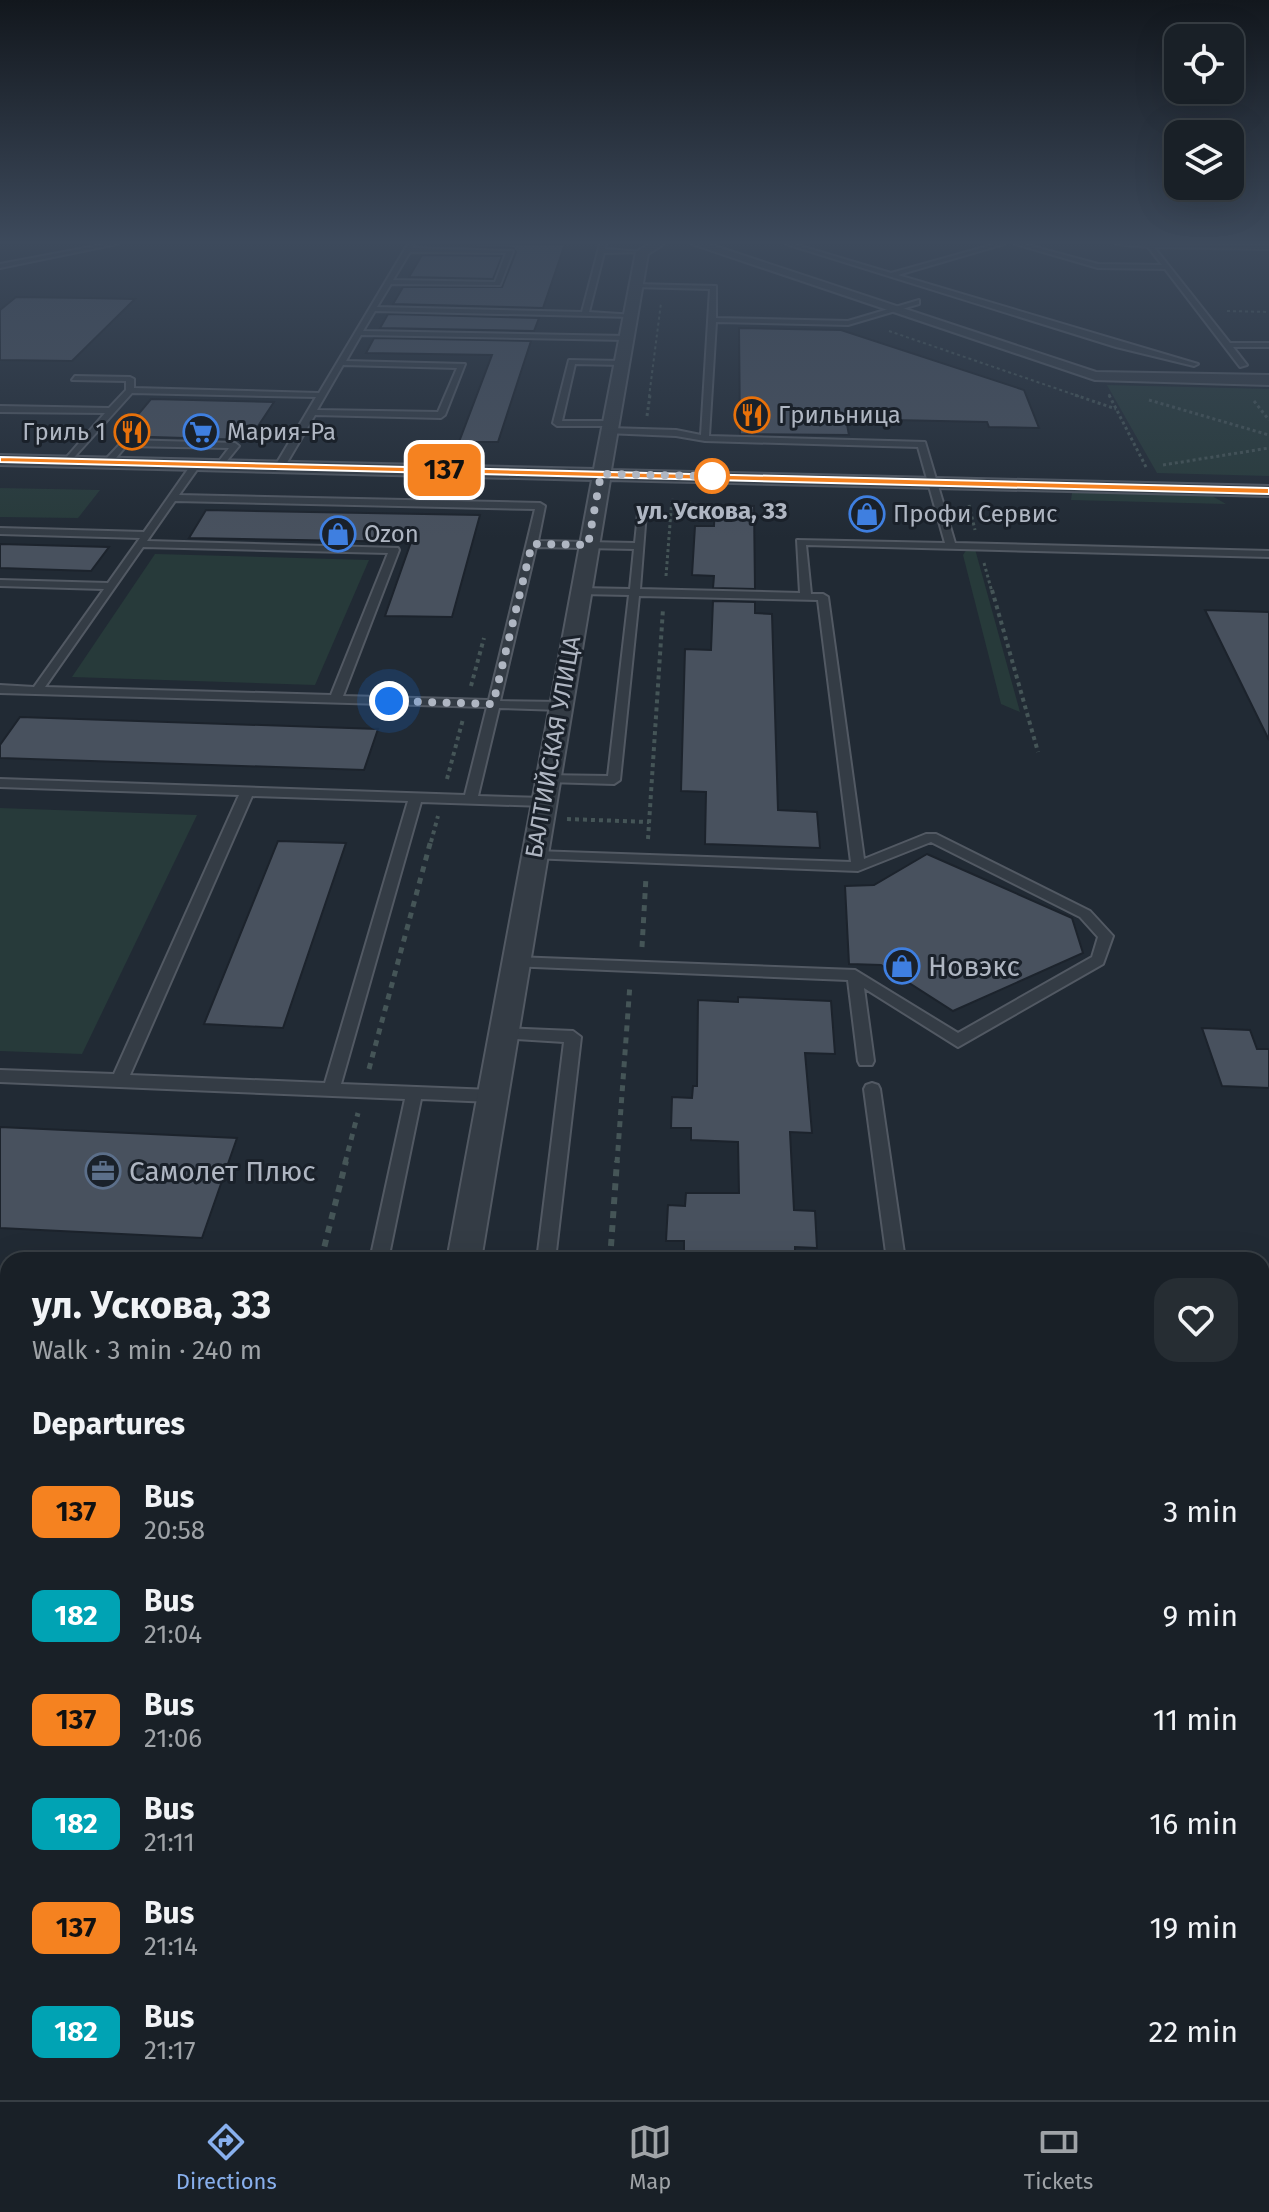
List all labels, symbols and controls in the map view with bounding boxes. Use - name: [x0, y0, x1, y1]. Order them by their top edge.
- map controls: [1164, 24, 1244, 200]
- button: locate: [1164, 24, 1244, 104]
- button: layers: [1164, 120, 1244, 200]
- restaurant icon: Грильница: [733, 396, 771, 434]
- place label: Грильница: [778, 401, 901, 429]
- restaurant icon: Гриль 1: [113, 413, 151, 451]
- supermarket icon: Мария-Ра: [182, 413, 220, 451]
- place label: Гриль 1: [22, 418, 106, 446]
- place label: Мария-Ра: [227, 418, 336, 446]
- line badge: 137: [398, 444, 490, 496]
- text: 137: [424, 453, 464, 486]
- marker: ул. Ускова, 33: [695, 459, 729, 493]
- shop icon: Профи Сервис: [848, 495, 886, 533]
- place label: ул. Ускова, 33: [635, 497, 788, 525]
- place label: Профи Сервис: [893, 500, 1058, 528]
- shop icon: Ozon: [319, 515, 357, 553]
- place label: Ozon: [364, 520, 419, 548]
- street label: БАЛТИЙСКАЯ УЛИЦА: [520, 634, 586, 860]
- your location: [369, 681, 409, 721]
- shop icon: Новэкс: [883, 947, 921, 985]
- place label: Новэкс: [928, 950, 1020, 983]
- office icon: Самолет Плюс: [84, 1152, 122, 1190]
- place label: Самолет Плюс: [129, 1155, 316, 1188]
- button: heart: [1154, 1278, 1238, 1362]
- text: ул. Ускова, 33: [32, 1282, 271, 1328]
- text: Walk · 3 min · 240 m: [32, 1335, 262, 1366]
- text: Departures: [32, 1406, 185, 1442]
- text: Bus: [144, 1479, 194, 1515]
- text: 3 min: [1163, 1494, 1238, 1530]
- text: 137: [56, 1495, 96, 1528]
- text: 20:58: [144, 1515, 205, 1546]
- text: Bus: [144, 1583, 194, 1619]
- text: 9 min: [1163, 1598, 1238, 1634]
- text: 182: [54, 1599, 98, 1632]
- text: 21:04: [144, 1619, 202, 1650]
- text: Bus: [144, 1687, 194, 1723]
- text: 11 min: [1153, 1702, 1238, 1738]
- text: 137: [56, 1703, 96, 1736]
- text: 21:06: [144, 1723, 202, 1754]
- text: Bus: [144, 1791, 194, 1827]
- text: 16 min: [1149, 1806, 1238, 1842]
- text: 182: [54, 1807, 98, 1840]
- text: 21:11: [144, 1827, 195, 1858]
- text: Bus: [144, 1895, 194, 1931]
- text: 19 min: [1150, 1910, 1238, 1946]
- text: 137: [56, 1911, 96, 1944]
- text: 21:14: [144, 1931, 198, 1962]
- text: Bus: [144, 1999, 194, 2035]
- text: 22 min: [1149, 2014, 1238, 2050]
- text: 182: [54, 2015, 98, 2048]
- text: 21:17: [144, 2035, 195, 2066]
- tab: Directions: [176, 2120, 277, 2195]
- tab: Map: [628, 2120, 672, 2195]
- tab: Tickets: [1024, 2120, 1093, 2195]

